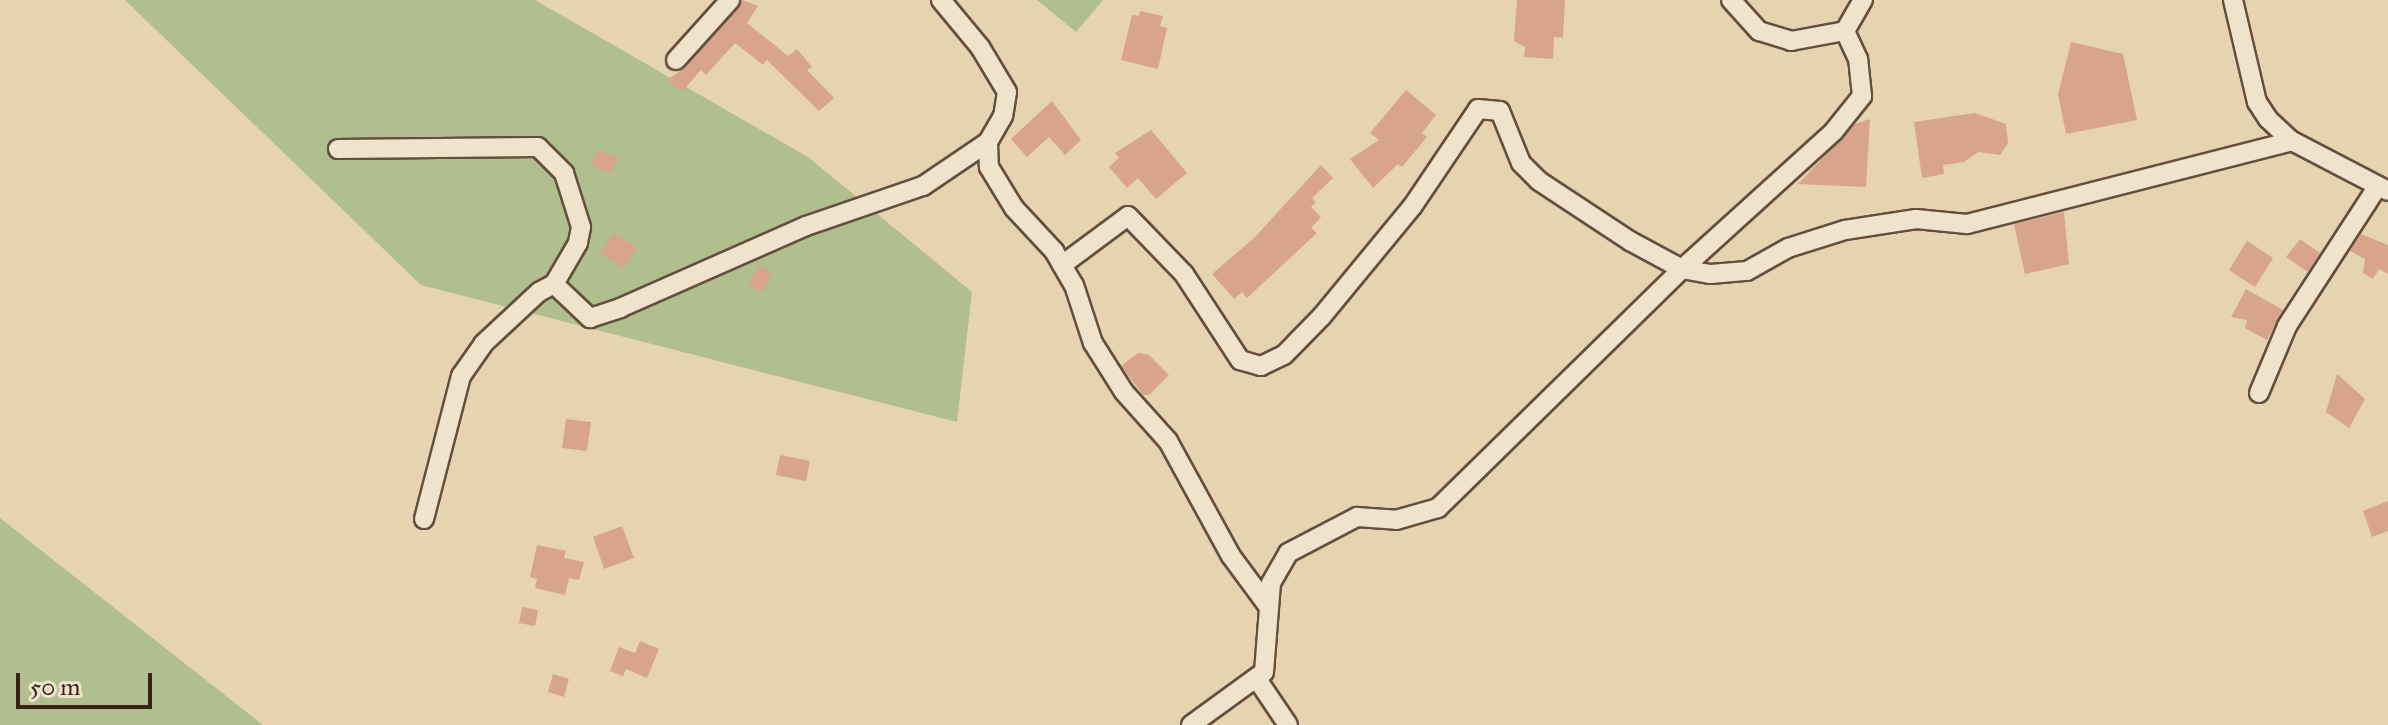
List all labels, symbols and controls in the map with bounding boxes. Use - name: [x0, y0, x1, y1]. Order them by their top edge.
- scale bar: [20, 657, 156, 707]
- text: 50 m: [30, 672, 80, 702]

